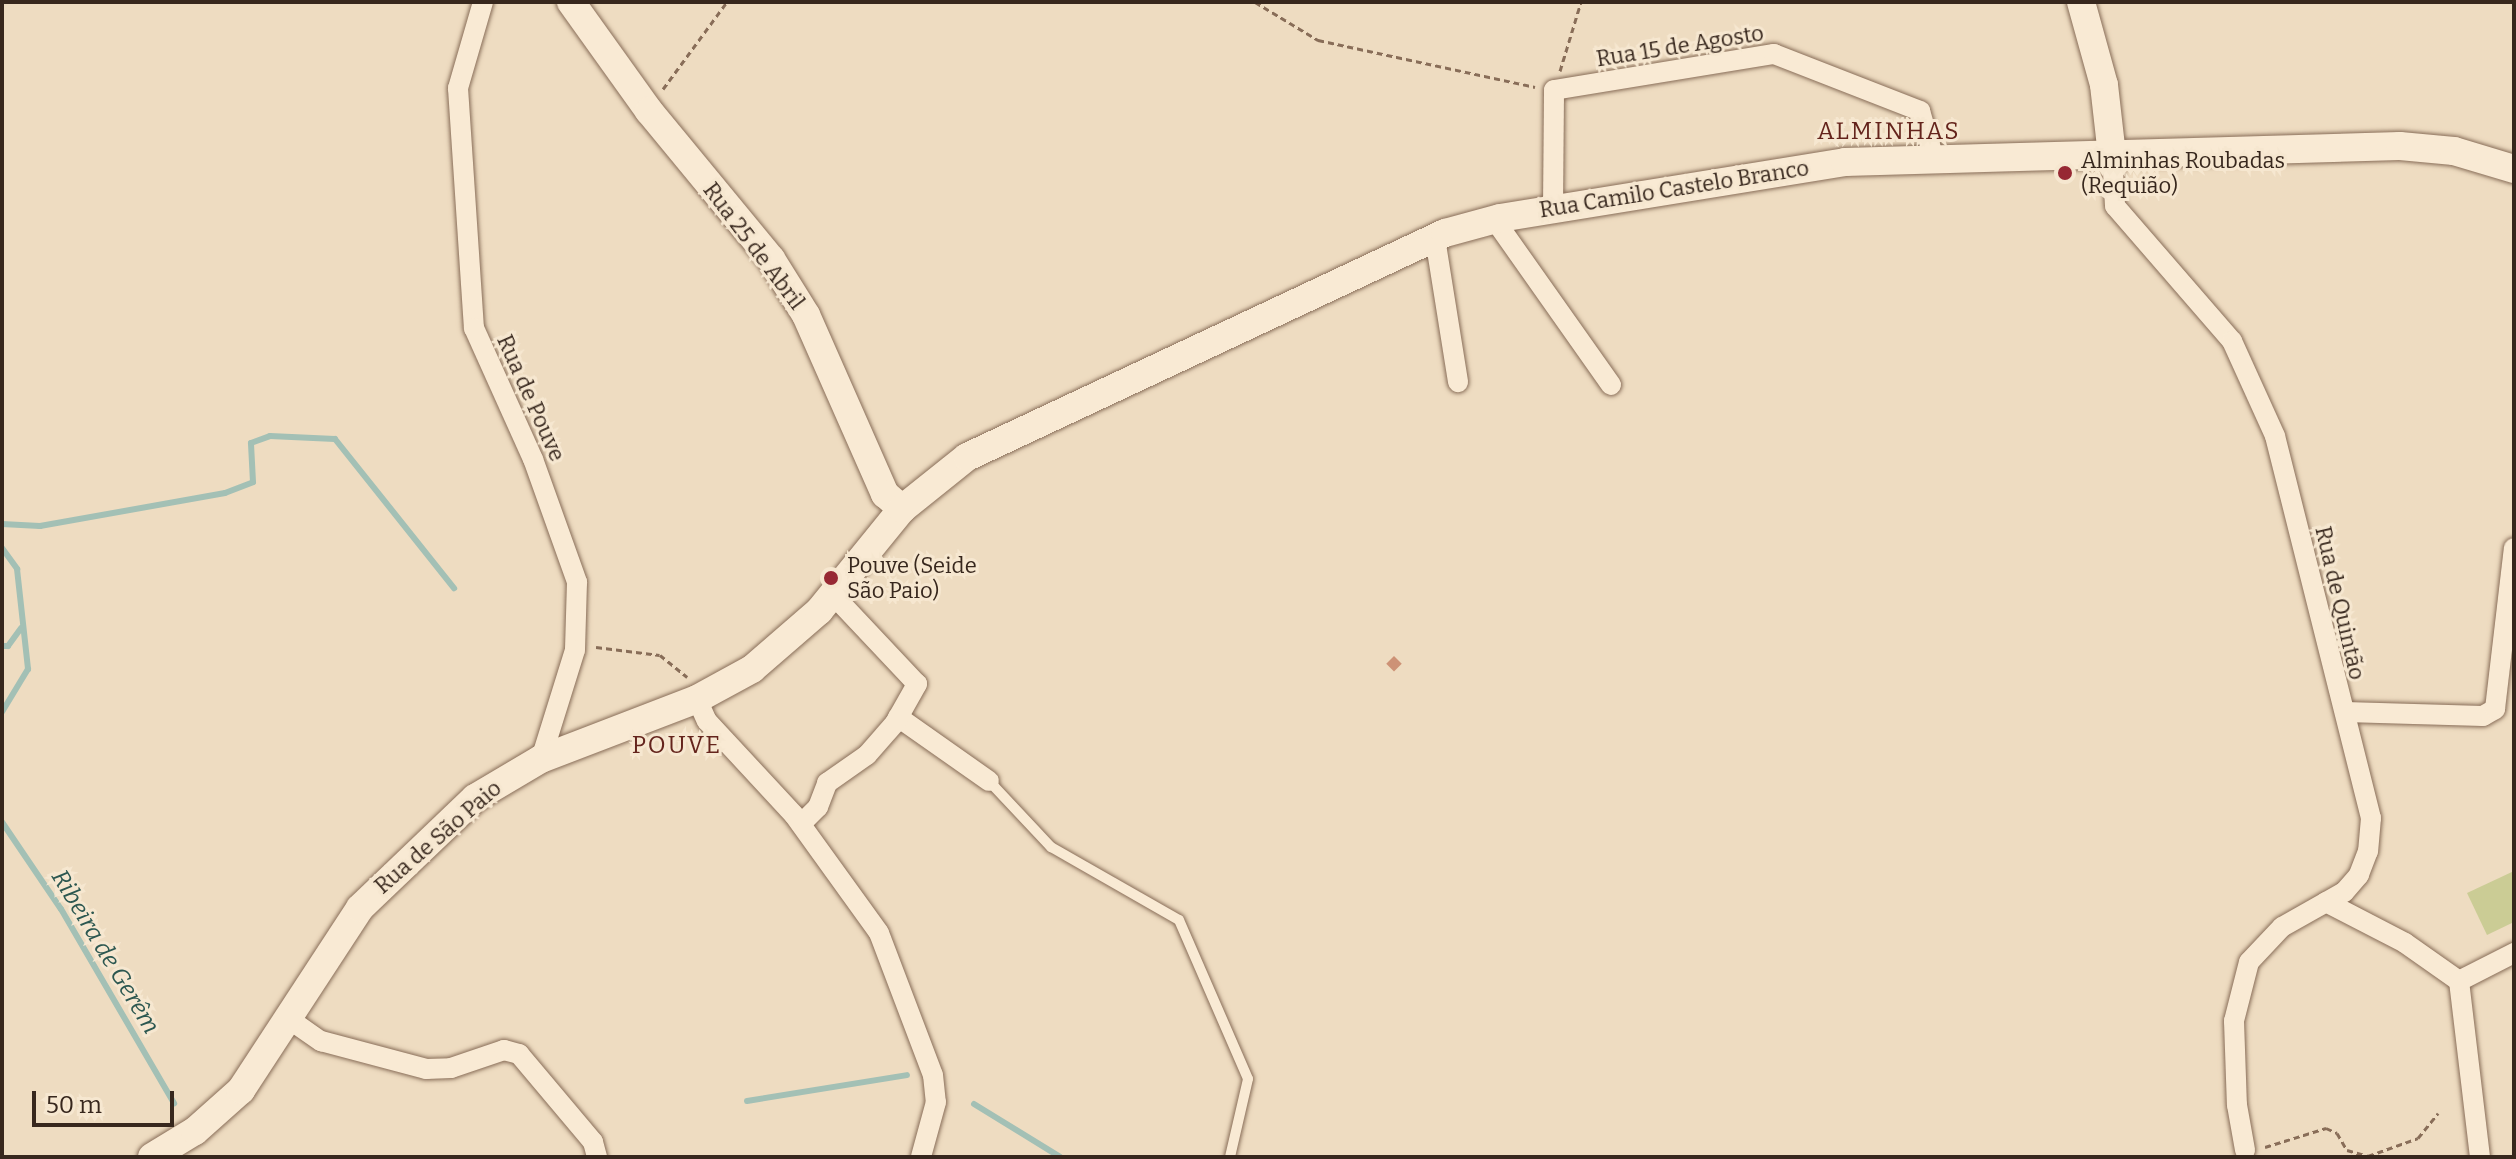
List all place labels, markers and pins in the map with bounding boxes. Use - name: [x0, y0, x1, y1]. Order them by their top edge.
- place label: Alminhas Roubadas (Requião): [2081, 147, 2285, 198]
- marker: Alminhas Roubadas (Requião): [2056, 164, 2074, 182]
- place label: Pouve (Seide São Paio): [847, 552, 977, 604]
- marker: Pouve (Seide São Paio): [822, 569, 840, 587]

